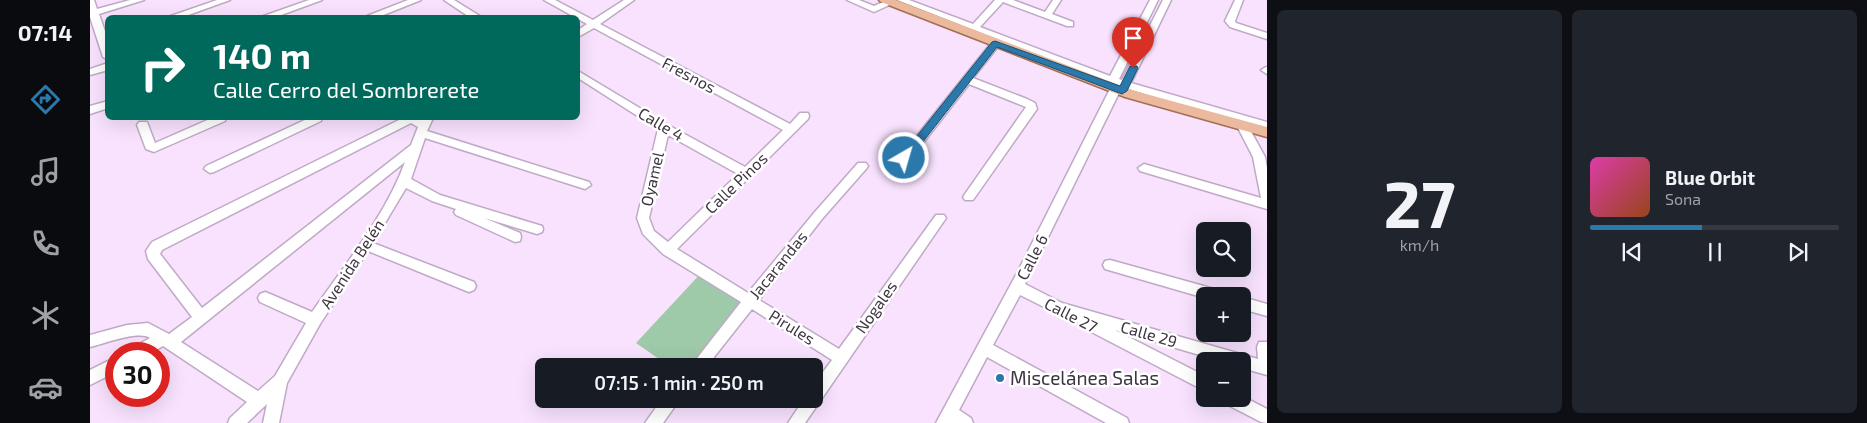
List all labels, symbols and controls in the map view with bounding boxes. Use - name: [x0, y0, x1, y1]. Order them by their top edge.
- pin: [1112, 17, 1154, 68]
- text: 07:14: [18, 19, 72, 45]
- icon: arrive: [1119, 24, 1147, 52]
- text: 140 m: [213, 34, 311, 76]
- icon: right: [130, 35, 195, 100]
- street label: Fresnos: [659, 53, 719, 97]
- text: Calle Cerro del Sombrerete: [213, 76, 479, 102]
- icon: directions: [28, 82, 63, 117]
- street label: Calle 4: [635, 103, 687, 145]
- position arrow: [877, 131, 929, 183]
- street label: Calle Pinos: [700, 148, 771, 217]
- street label: Oyamel: [636, 150, 667, 208]
- icon: music: [28, 154, 63, 189]
- text: 27: [1383, 163, 1456, 241]
- text: Blue Orbit: [1665, 166, 1755, 189]
- text: Sona: [1665, 189, 1701, 208]
- street label: Avenida Belén: [316, 216, 387, 312]
- map controls: [1196, 222, 1251, 407]
- button: search: [1196, 222, 1251, 277]
- icon: phone: [28, 226, 63, 261]
- street label: Jacarandas: [745, 227, 811, 302]
- street label: Calle 6: [1012, 231, 1051, 283]
- text: km/h: [1400, 235, 1439, 254]
- icon: previous: [1618, 238, 1646, 266]
- icon: pause: [1701, 238, 1729, 266]
- icon: next: [1784, 238, 1812, 266]
- street label: Nogales: [851, 277, 900, 337]
- button: +: [1196, 287, 1251, 342]
- street label: Calle 27: [1042, 293, 1101, 336]
- icon: climate: [28, 298, 63, 333]
- street label: Pirules: [766, 305, 819, 348]
- street label: Calle 29: [1119, 316, 1179, 351]
- speed limit sign: 30: [105, 342, 170, 407]
- button: −: [1196, 352, 1251, 407]
- place label: Miscelánea Salas: [1010, 366, 1159, 389]
- icon: car: [28, 370, 63, 405]
- text: 07:15 · 1 min · 250 m: [594, 371, 764, 394]
- marker: Miscelánea Salas: [994, 372, 1006, 384]

